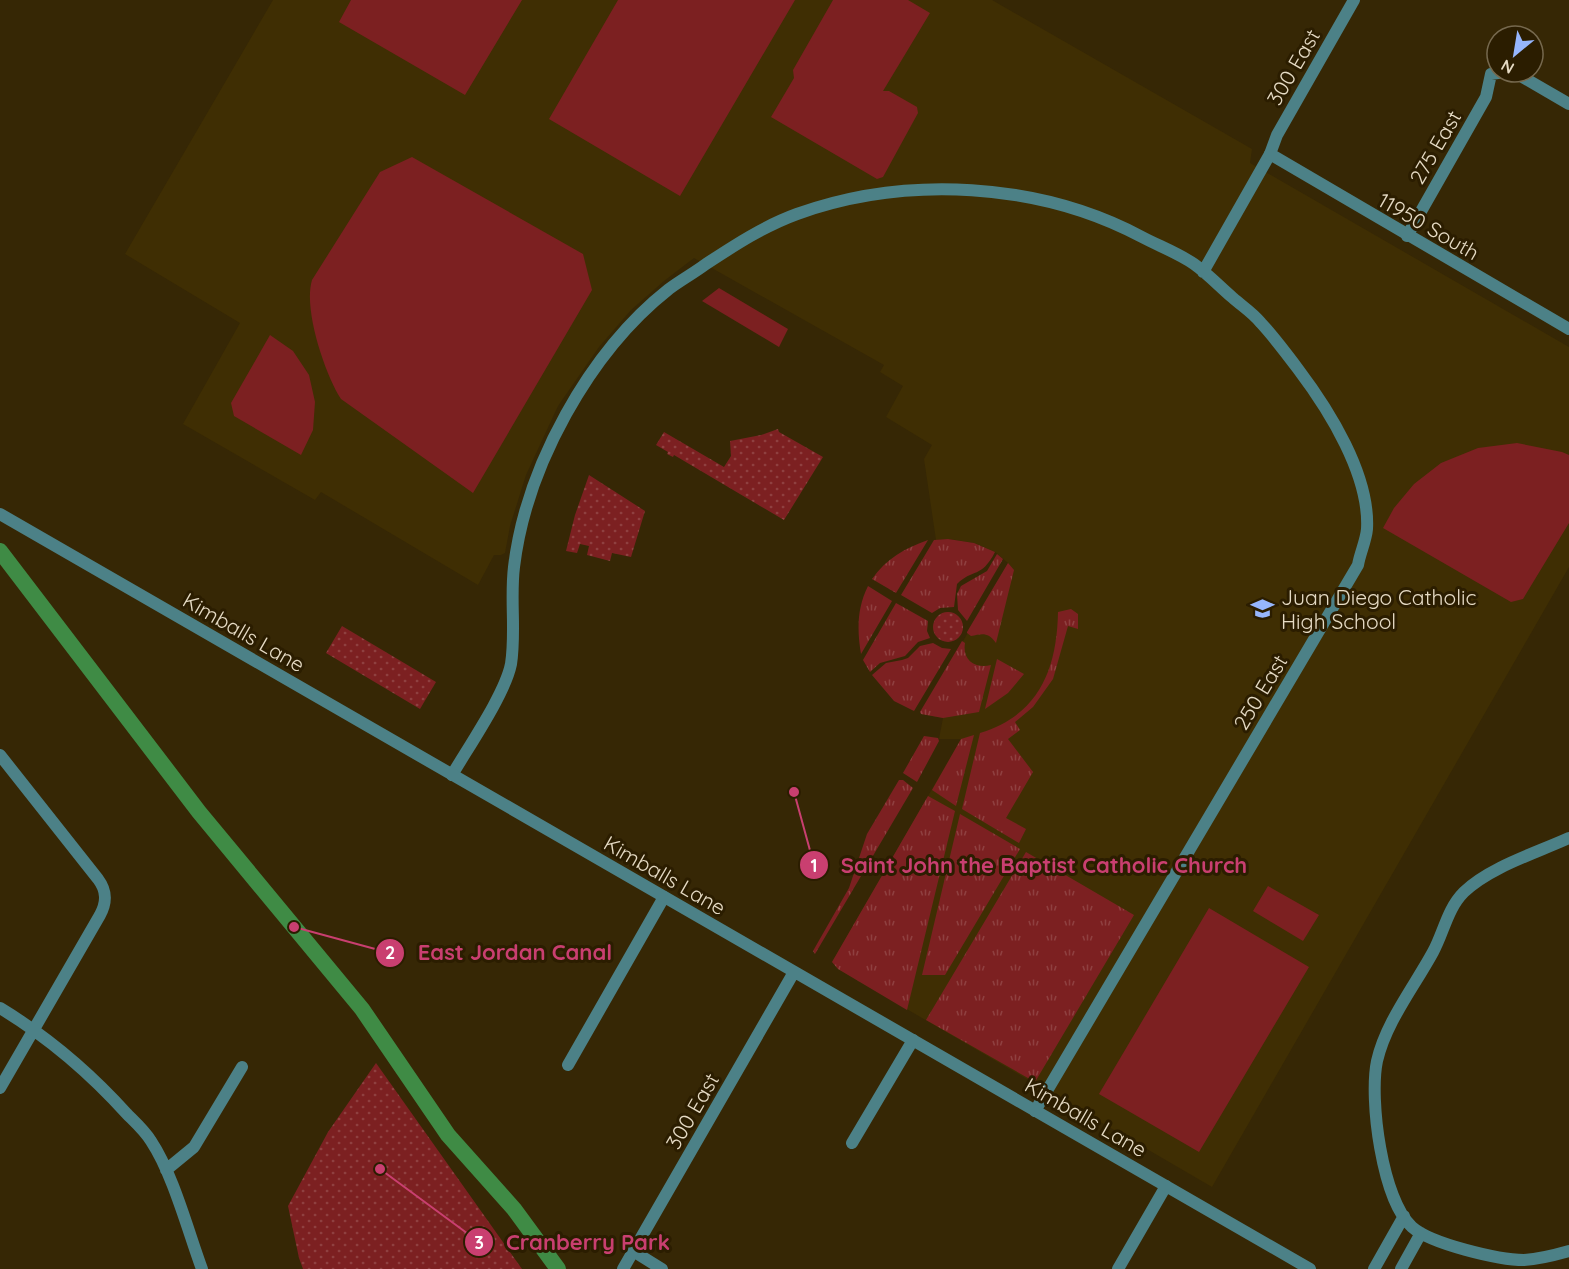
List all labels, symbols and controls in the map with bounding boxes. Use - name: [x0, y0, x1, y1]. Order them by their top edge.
- street label: 300 East: [1261, 24, 1325, 110]
- north arrow: [1485, 24, 1545, 84]
- text: N: [1497, 55, 1518, 79]
- street label: 275 East: [1404, 106, 1466, 188]
- street label: 11950 South: [1374, 187, 1484, 265]
- place label: Juan Diego Catholic High School: [1281, 584, 1477, 634]
- street label: Kimballs Lane: [178, 587, 310, 677]
- school or university icon: Juan Diego Catholic High School: [1250, 596, 1276, 622]
- street label: 250 East: [1227, 650, 1293, 734]
- street label: Kimballs Lane: [599, 830, 731, 920]
- callout: Saint John the Baptist Catholic Church: [799, 845, 1259, 885]
- text: Saint John the Baptist Catholic Church: [841, 851, 1247, 879]
- text: 1: [810, 854, 818, 877]
- callout: East Jordan Canal: [375, 933, 624, 973]
- text: East Jordan Canal: [418, 938, 612, 966]
- text: 2: [385, 941, 395, 964]
- street label: 300 East: [660, 1068, 724, 1154]
- street label: Kimballs Lane: [1020, 1072, 1152, 1162]
- callout: Cranberry Park: [464, 1222, 682, 1262]
- text: Cranberry Park: [506, 1228, 670, 1256]
- text: 3: [474, 1231, 484, 1254]

